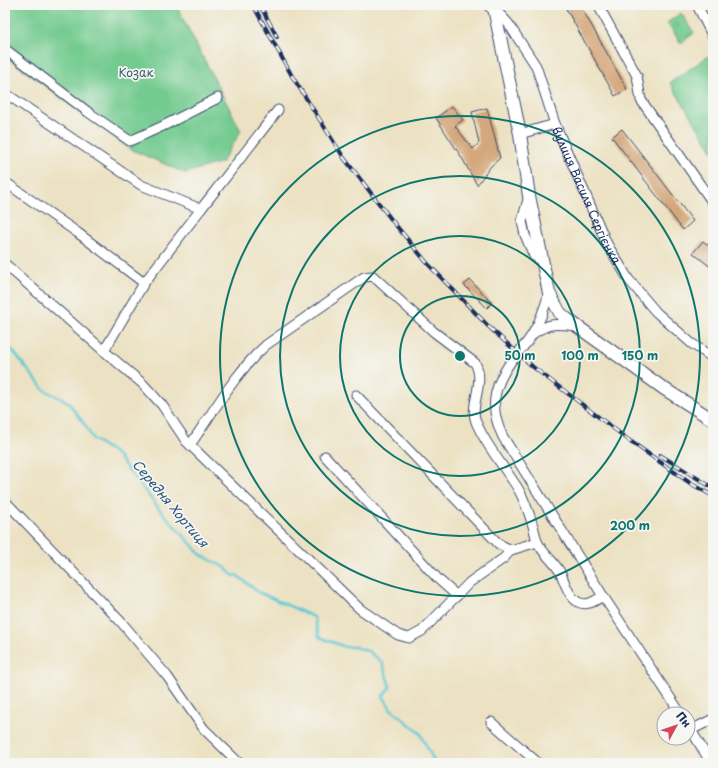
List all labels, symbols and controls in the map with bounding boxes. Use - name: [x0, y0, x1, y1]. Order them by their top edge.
- park label: Козак: [118, 63, 154, 81]
- street label: вулиця Василя Сергієнка: [548, 124, 626, 268]
- text: 50 m: [504, 346, 536, 364]
- text: 100 m: [561, 346, 599, 364]
- text: 150 m: [622, 346, 658, 364]
- centre of rings: [453, 349, 467, 363]
- water label: Середня Хортиця: [129, 455, 214, 552]
- text: 200 m: [610, 516, 650, 534]
- north arrow: [656, 706, 696, 746]
- text: Пн: [672, 708, 696, 731]

